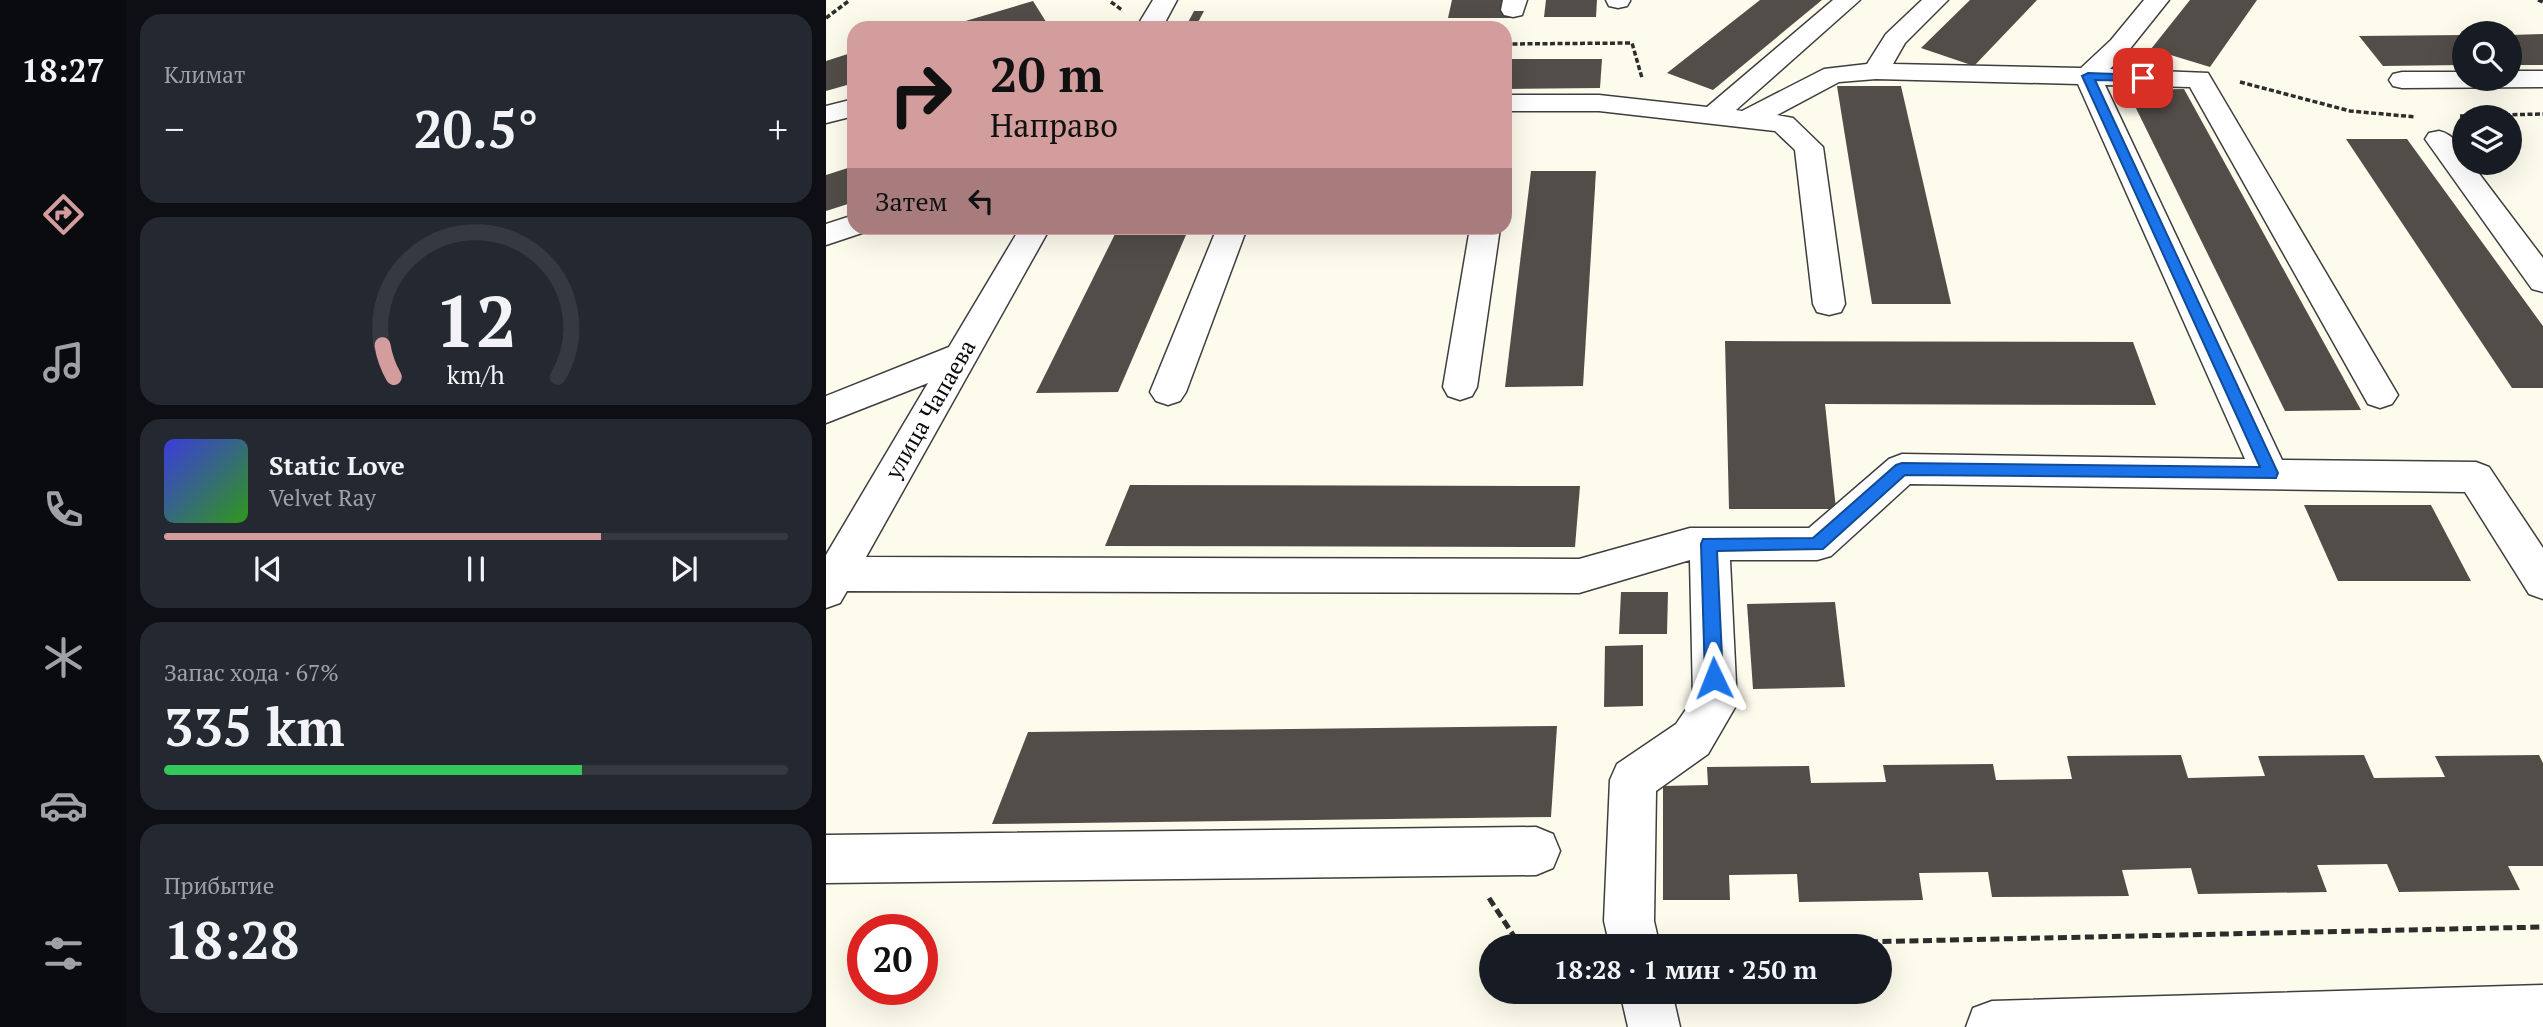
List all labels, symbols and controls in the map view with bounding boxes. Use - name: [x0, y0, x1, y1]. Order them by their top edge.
- map controls: [2452, 21, 2522, 175]
- button: search: [2452, 21, 2522, 91]
- text: 20 m: [990, 41, 1104, 106]
- pin: [2113, 48, 2173, 108]
- text: 18:27: [21, 49, 105, 91]
- icon: right: [875, 49, 966, 140]
- text: Климат: [164, 59, 245, 90]
- icon: arrive: [2124, 59, 2162, 97]
- text: 20.5°: [413, 94, 539, 163]
- text: −: [164, 104, 184, 154]
- text: +: [768, 104, 788, 154]
- text: Направо: [990, 104, 1118, 146]
- button: layers: [2452, 105, 2522, 175]
- icon: left: [962, 182, 1000, 220]
- text: Затем: [875, 184, 948, 218]
- icon: directions: [39, 190, 88, 239]
- text: 12: [435, 271, 517, 368]
- street label: улица Чапаева: [877, 333, 983, 485]
- icon: music: [39, 338, 88, 387]
- text: km/h: [447, 358, 505, 391]
- text: Static Love: [269, 448, 405, 482]
- text: Velvet Ray: [269, 482, 376, 513]
- icon: phone: [39, 485, 88, 534]
- icon: previous: [249, 550, 287, 588]
- icon: pause: [457, 550, 495, 588]
- icon: next: [665, 550, 703, 588]
- icon: climate: [39, 633, 88, 682]
- position arrow: [1677, 641, 1751, 715]
- text: Запас хода · 67%: [164, 657, 339, 688]
- text: 335 km: [164, 692, 345, 761]
- icon: car: [39, 781, 88, 830]
- text: Прибытие: [164, 870, 274, 901]
- text: 18:28: [164, 905, 299, 974]
- speed limit sign: 20: [847, 914, 938, 1005]
- icon: filters: [39, 929, 88, 978]
- text: 18:28 · 1 мин · 250 m: [1554, 952, 1817, 986]

